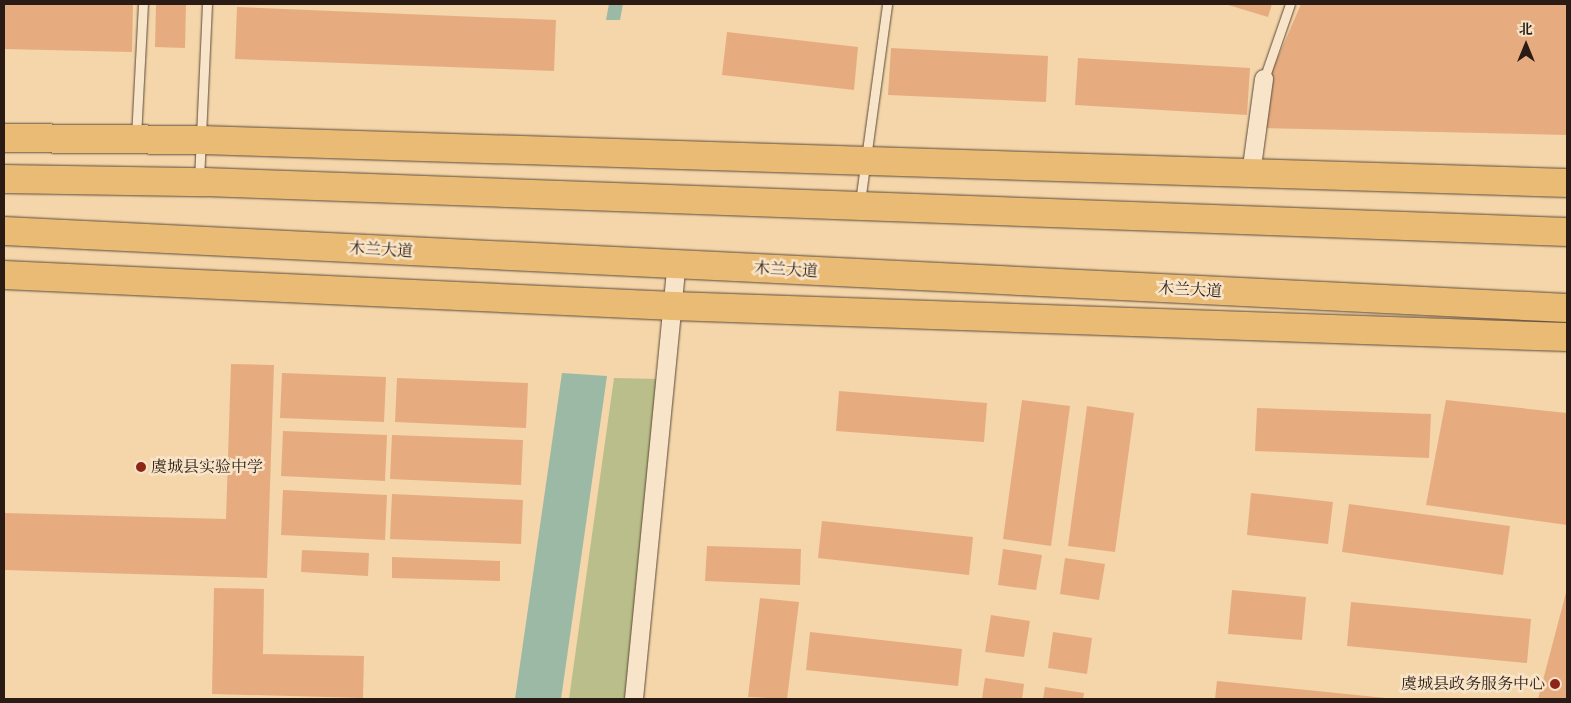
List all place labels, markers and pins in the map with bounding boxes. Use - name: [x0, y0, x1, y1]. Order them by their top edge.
- place label: 虞城县实验中学: [151, 457, 263, 477]
- marker: 虞城县实验中学: [135, 461, 147, 473]
- place label: 虞城县政务服务中心: [1401, 674, 1545, 694]
- marker: 虞城县政务服务中心: [1549, 678, 1561, 690]

